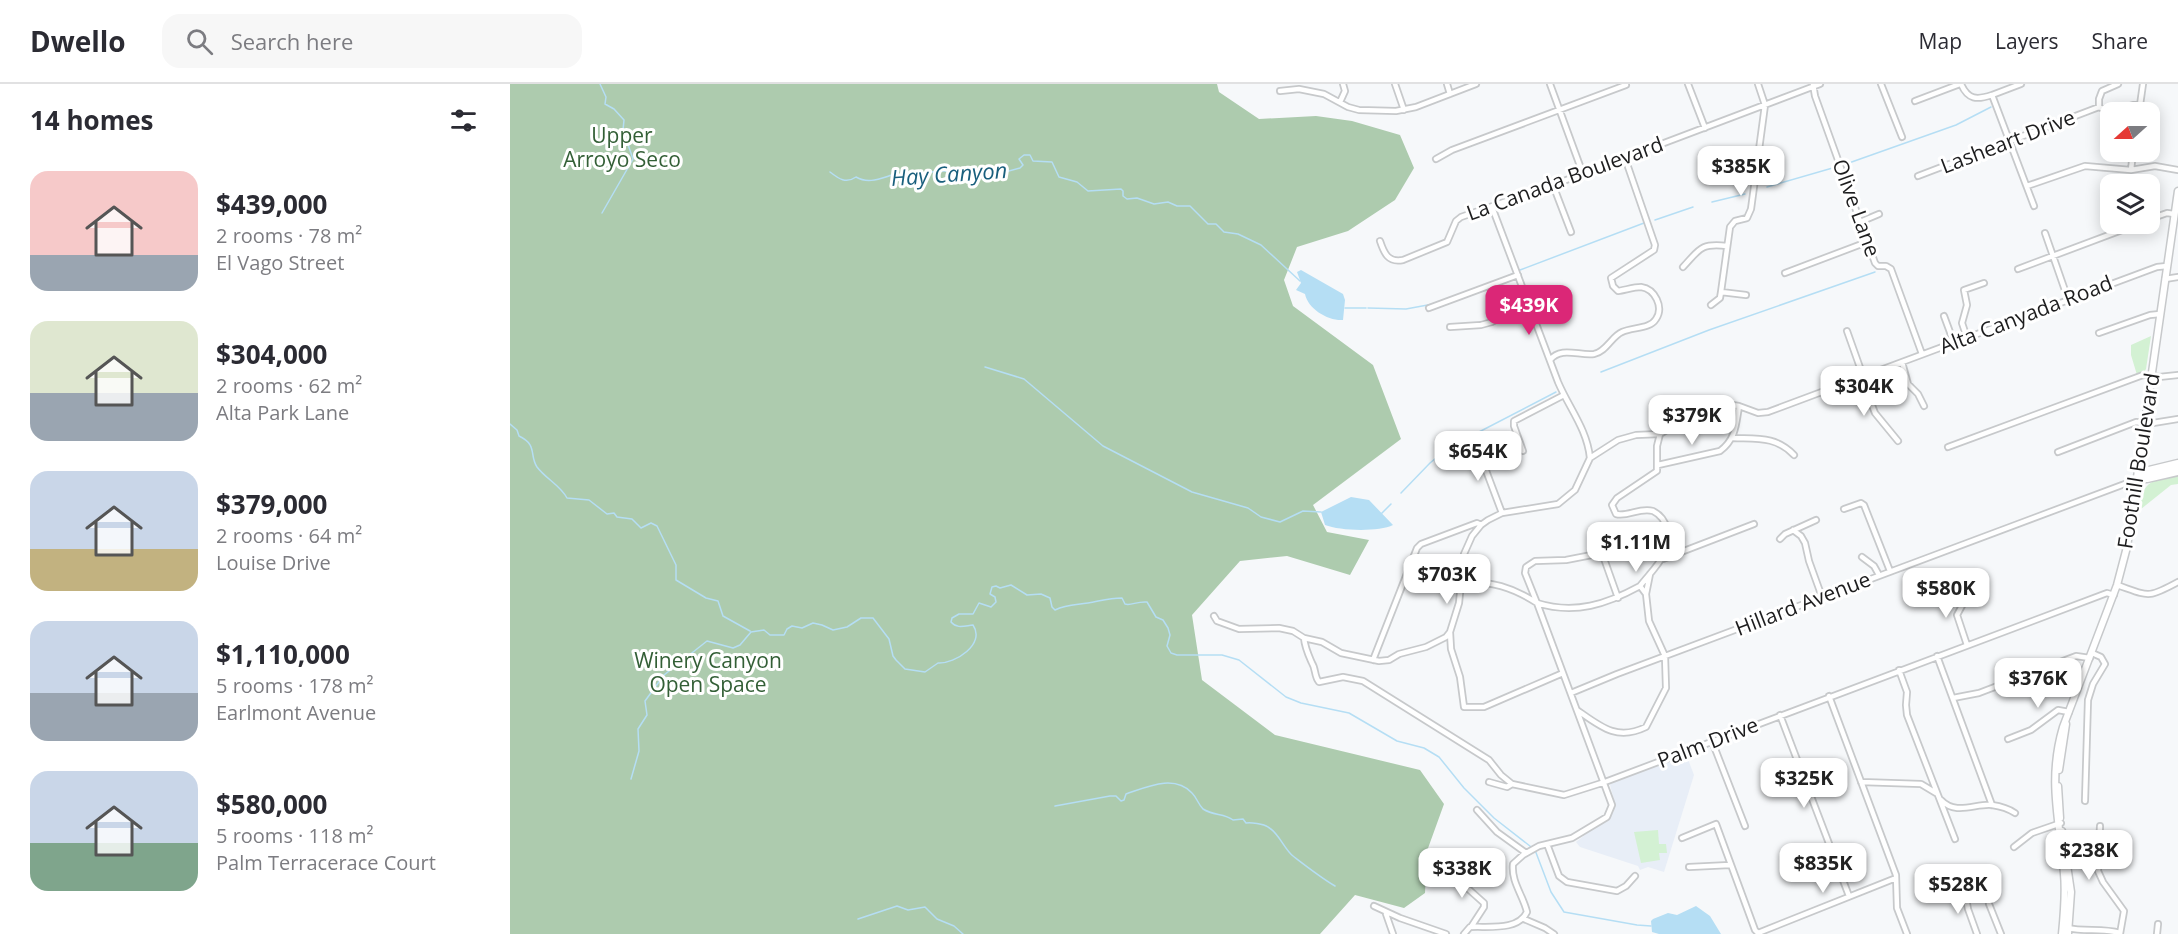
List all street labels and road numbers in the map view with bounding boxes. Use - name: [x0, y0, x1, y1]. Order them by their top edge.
- street label: Lasheart Drive: [1936, 103, 2079, 180]
- street label: La Canada Boulevard: [1462, 129, 1667, 227]
- street label: Olive Lane: [1826, 155, 1888, 260]
- street label: Alta Canyada Road: [1935, 268, 2116, 360]
- street label: Foothill Boulevard: [2110, 371, 2166, 551]
- street label: Hillard Avenue: [1731, 564, 1874, 642]
- street label: Palm Drive: [1653, 710, 1762, 774]

